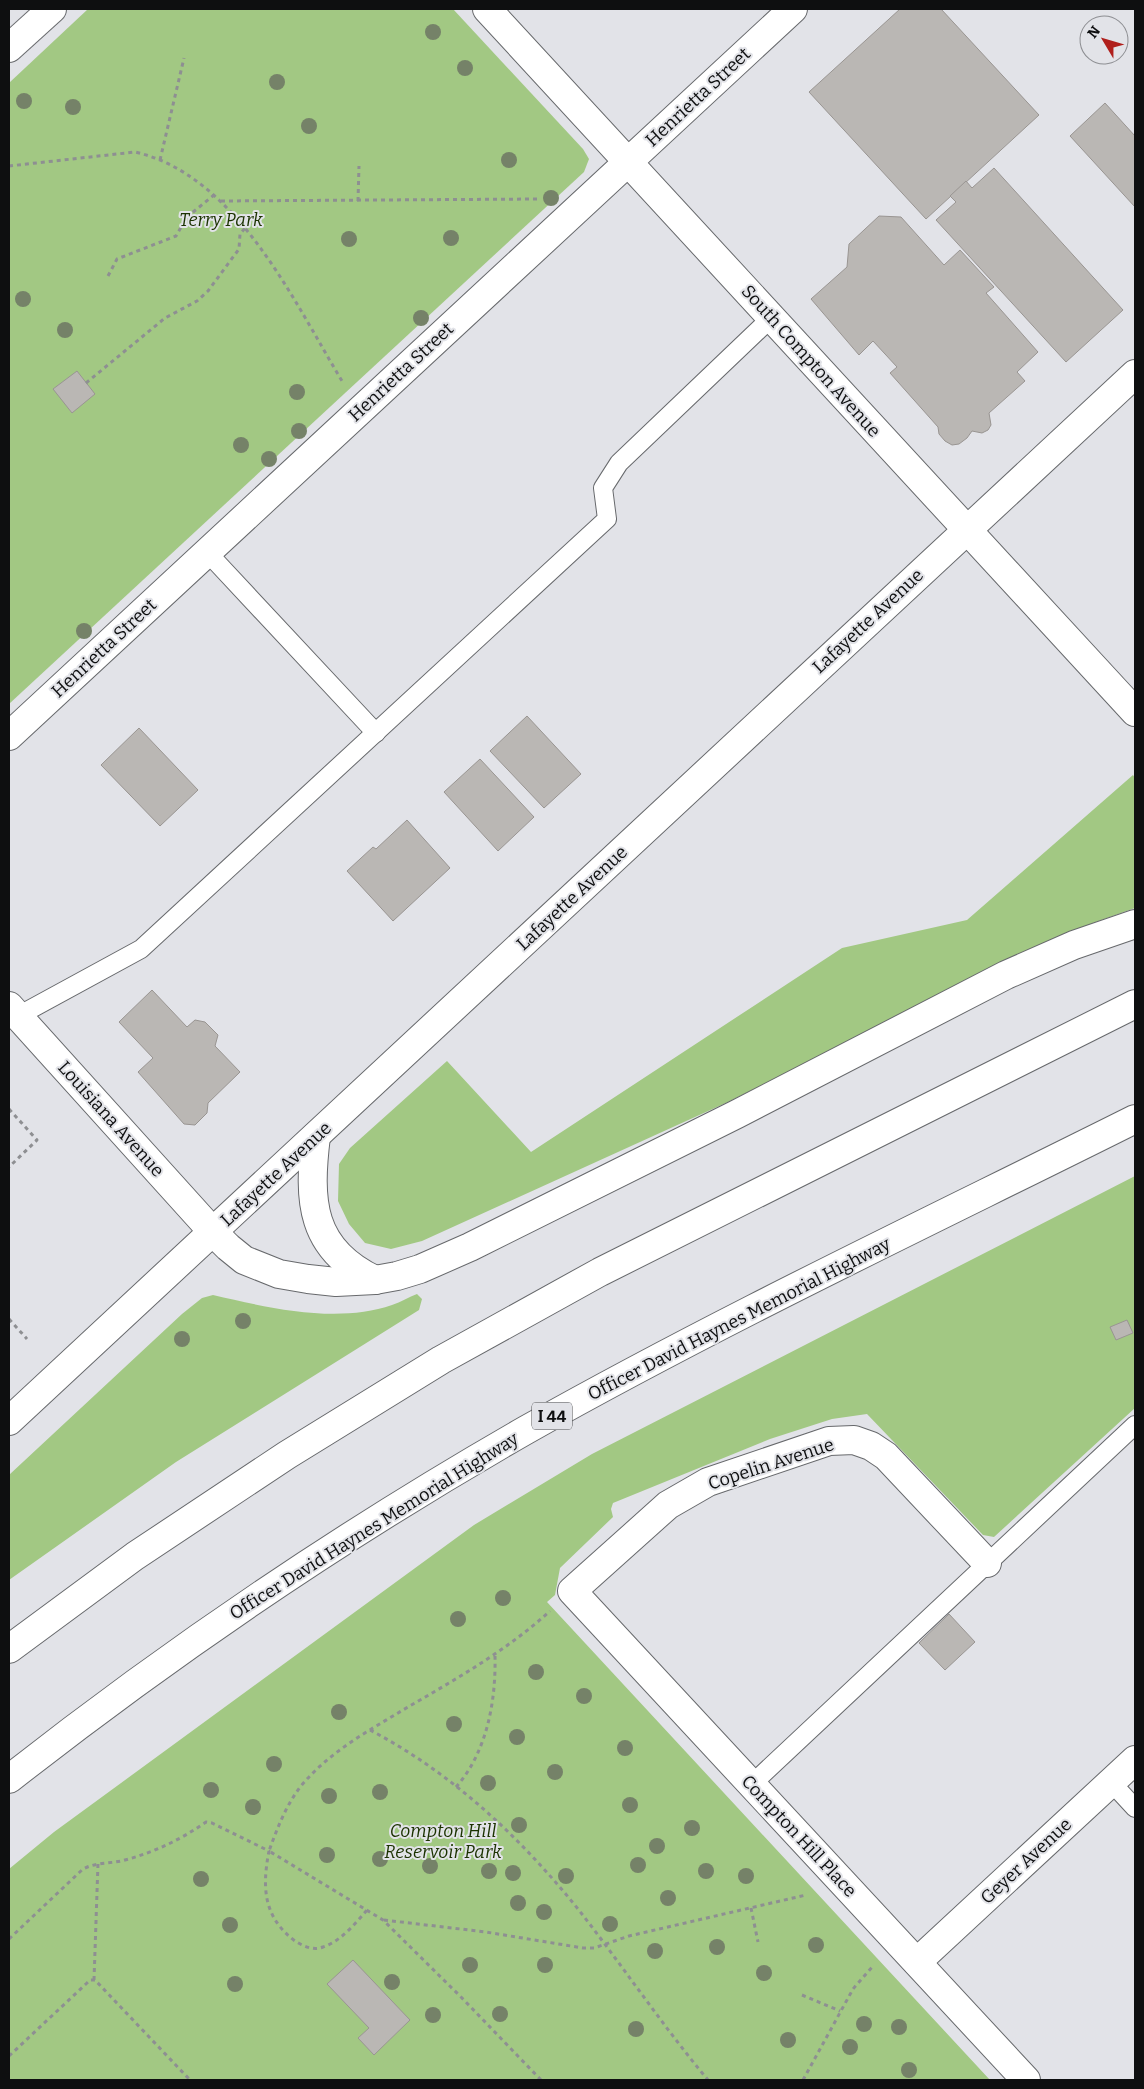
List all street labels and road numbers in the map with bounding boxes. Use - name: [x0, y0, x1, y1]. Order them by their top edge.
- street label: Henrietta Street: [641, 42, 755, 151]
- street label: South Compton Avenue: [737, 280, 885, 442]
- street label: Henrietta Street: [344, 317, 458, 426]
- street label: Lafayette Avenue: [808, 564, 928, 678]
- street label: Henrietta Street: [47, 593, 161, 702]
- street label: Lafayette Avenue: [512, 841, 632, 955]
- street label: Louisiana Avenue: [53, 1057, 169, 1181]
- street label: Lafayette Avenue: [216, 1117, 336, 1231]
- street label: Officer David Haynes Memorial Highway: [584, 1233, 894, 1405]
- road number: I 44: [532, 1402, 572, 1430]
- street label: Officer David Haynes Memorial Highway: [225, 1427, 523, 1625]
- street label: Copelin Avenue: [705, 1433, 837, 1495]
- street label: Compton Hill Place: [737, 1770, 861, 1902]
- street label: Geyer Avenue: [976, 1813, 1076, 1909]

